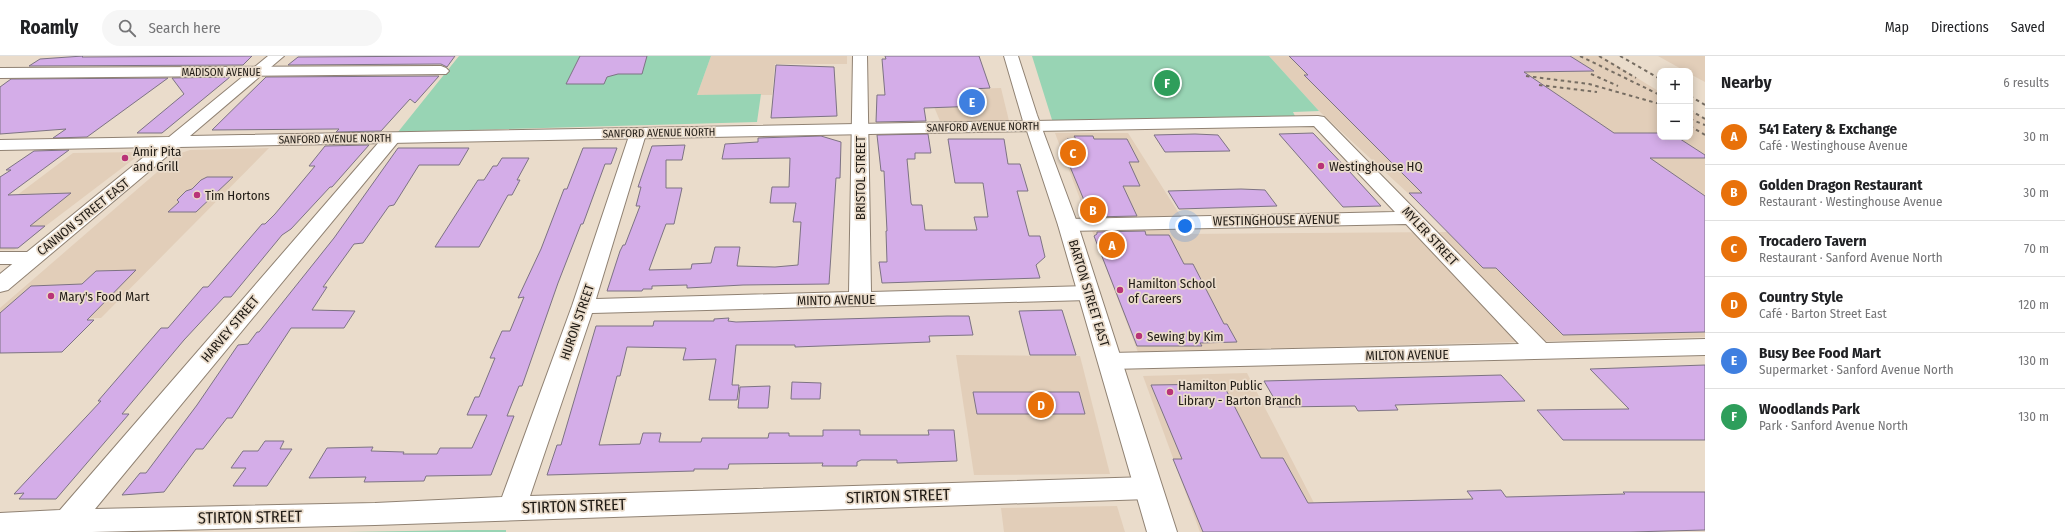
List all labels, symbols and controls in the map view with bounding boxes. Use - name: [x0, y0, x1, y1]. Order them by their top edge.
- search box: [102, 10, 382, 46]
- text: Roamly: [20, 16, 78, 39]
- icon: search: [116, 17, 138, 39]
- text: Search here: [148, 19, 221, 37]
- text: Map: [1885, 19, 1909, 36]
- text: Directions: [1931, 19, 1989, 36]
- text: Saved: [2011, 19, 2045, 36]
- street label: MADISON AVENUE: [181, 66, 261, 79]
- pin: F: [1154, 68, 1180, 98]
- map controls: [1657, 68, 1693, 140]
- button: +: [1657, 68, 1693, 104]
- text: Nearby: [1721, 72, 1772, 93]
- text: 6 results: [2003, 75, 2049, 90]
- pin: E: [959, 87, 985, 117]
- button: −: [1657, 104, 1693, 140]
- street label: SANFORD AVENUE NORTH: [927, 120, 1039, 134]
- text: 541 Eatery & Exchange: [1759, 120, 1897, 138]
- street label: SANFORD AVENUE NORTH: [603, 126, 715, 140]
- text: A: [1730, 129, 1738, 144]
- text: 30 m: [2023, 129, 2049, 144]
- street label: SANFORD AVENUE NORTH: [279, 132, 391, 146]
- street label: BRISTOL STREET: [853, 136, 868, 220]
- pin: C: [1060, 138, 1086, 168]
- text: Café · Westinghouse Avenue: [1759, 138, 1908, 153]
- place label: Amir Pita and Grill: [133, 144, 181, 174]
- marker: Amir Pita and Grill: [120, 153, 130, 163]
- place label: Westinghouse HQ: [1329, 159, 1423, 174]
- marker: Westinghouse HQ: [1316, 161, 1326, 171]
- street label: CANNON STREET EAST: [34, 175, 132, 259]
- text: Golden Dragon Restaurant: [1759, 176, 1922, 194]
- text: B: [1730, 185, 1738, 200]
- text: 30 m: [2023, 185, 2049, 200]
- place label: Tim Hortons: [205, 188, 270, 203]
- marker: Tim Hortons: [192, 190, 202, 200]
- text: Restaurant · Westinghouse Avenue: [1759, 194, 1942, 209]
- pin: B: [1080, 195, 1106, 225]
- street label: MYLER STREET: [1399, 203, 1461, 269]
- street label: WESTINGHOUSE AVENUE: [1212, 211, 1340, 229]
- your location: [1175, 216, 1195, 236]
- pin: A: [1099, 230, 1125, 260]
- text: Trocadero Tavern: [1759, 232, 1867, 250]
- street label: BARTON STREET EAST: [1065, 238, 1113, 348]
- text: C: [1731, 241, 1737, 256]
- text: 70 m: [2024, 241, 2049, 256]
- text: Restaurant · Sanford Avenue North: [1759, 250, 1943, 265]
- place label: Hamilton School of Careers: [1128, 276, 1216, 306]
- street label: HURON STREET: [557, 282, 597, 362]
- marker: Hamilton School of Careers: [1115, 285, 1125, 295]
- text: Country Style: [1759, 288, 1843, 306]
- place label: Mary's Food Mart: [59, 289, 150, 304]
- marker: Mary's Food Mart: [46, 291, 56, 301]
- street label: MINTO AVENUE: [797, 292, 875, 308]
- street label: HARVEY STREET: [198, 293, 262, 365]
- text: D: [1730, 297, 1738, 312]
- text: 120 m: [2018, 297, 2049, 312]
- text: Café · Barton Street East: [1759, 306, 1887, 321]
- place label: Sewing by Kim: [1147, 329, 1224, 344]
- marker: Sewing by Kim: [1134, 331, 1144, 341]
- text: Busy Bee Food Mart: [1759, 344, 1881, 362]
- street label: MILTON AVENUE: [1365, 347, 1449, 363]
- text: E: [1731, 353, 1737, 368]
- text: 130 m: [2018, 353, 2049, 368]
- text: Supermarket · Sanford Avenue North: [1759, 362, 1954, 377]
- place label: Hamilton Public Library - Barton Branch: [1178, 378, 1301, 408]
- marker: Hamilton Public Library - Barton Branch: [1165, 387, 1175, 397]
- pin: D: [1028, 390, 1054, 420]
- text: Woodlands Park: [1759, 400, 1860, 418]
- text: F: [1731, 409, 1737, 424]
- text: 130 m: [2018, 409, 2049, 424]
- text: Park · Sanford Avenue North: [1759, 418, 1908, 433]
- street label: STIRTON STREET: [846, 485, 951, 507]
- street label: STIRTON STREET: [522, 495, 627, 517]
- street label: STIRTON STREET: [198, 507, 303, 527]

